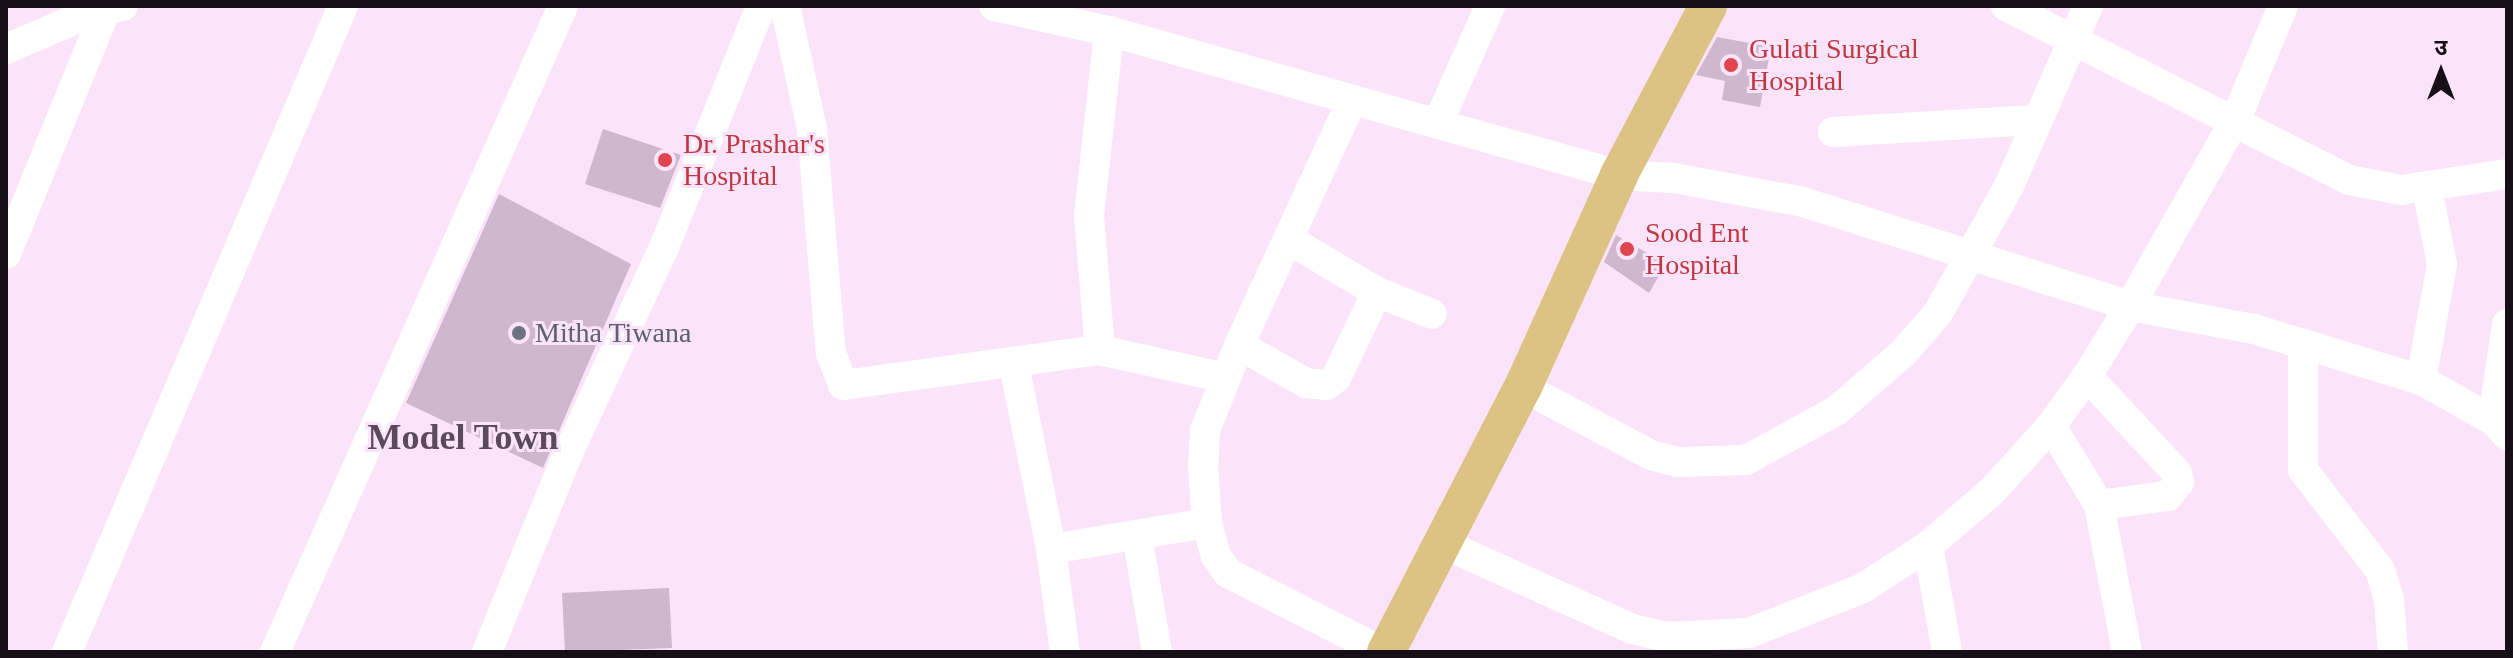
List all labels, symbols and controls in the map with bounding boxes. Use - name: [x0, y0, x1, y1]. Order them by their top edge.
- place label: Gulati Surgical Hospital: [1749, 32, 1919, 98]
- north arrow: [2401, 32, 2481, 112]
- text: उ: [2435, 35, 2447, 60]
- marker: Gulati Surgical Hospital: [1720, 54, 1742, 76]
- place label: Dr. Prashar's Hospital: [683, 127, 825, 193]
- marker: Dr. Prashar's Hospital: [654, 149, 676, 171]
- place label: Sood Ent Hospital: [1645, 216, 1748, 282]
- marker: Sood Ent Hospital: [1616, 238, 1638, 260]
- place label: Mitha Tiwana: [535, 316, 692, 350]
- marker: Mitha Tiwana: [510, 324, 528, 342]
- district label: Model Town: [367, 416, 559, 460]

